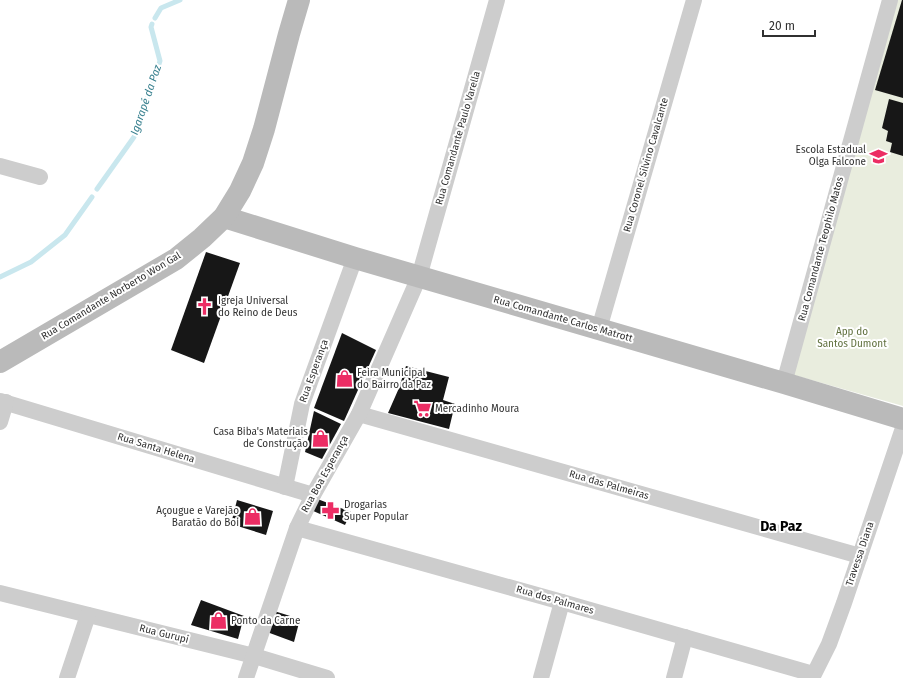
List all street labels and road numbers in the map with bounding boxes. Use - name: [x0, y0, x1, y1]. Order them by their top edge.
- street label: Rua Comandante Paulo Varella: [433, 70, 483, 206]
- street label: Rua Coronel Silvino Cavalcante: [621, 96, 671, 234]
- street label: Rua Comandante Teophilo Matos: [796, 175, 846, 323]
- street label: Rua Comandante Norberto Won Gal: [39, 249, 183, 343]
- street label: Rua Comandante Carlos Matrott: [492, 293, 634, 345]
- street label: Rua Esperança: [297, 338, 331, 404]
- street label: Rua Santa Helena: [116, 431, 196, 465]
- street label: Rua Boa Esperança: [299, 433, 351, 515]
- street label: Rua das Palmeiras: [568, 468, 651, 502]
- street label: Travessa Diana: [843, 520, 877, 588]
- street label: Rua dos Palmares: [515, 583, 596, 617]
- street label: Rua Gurupi: [138, 622, 190, 646]

